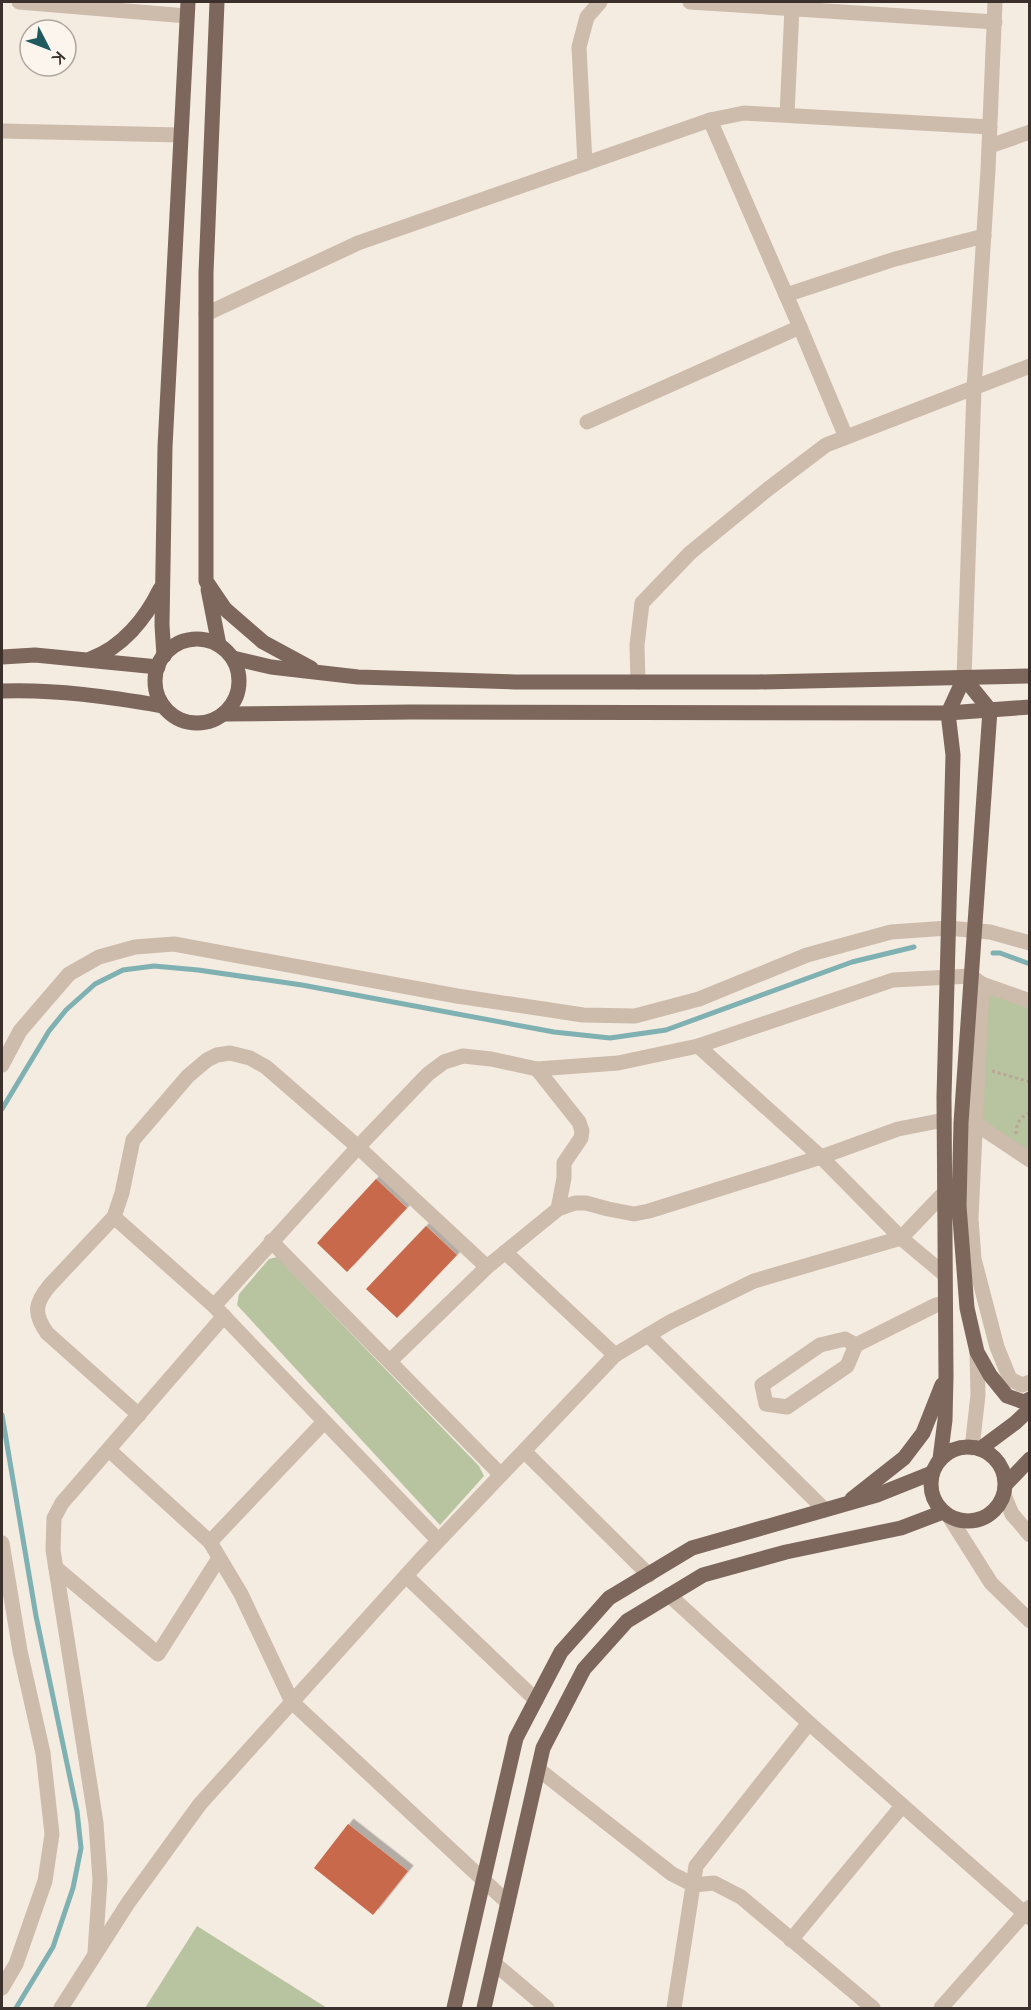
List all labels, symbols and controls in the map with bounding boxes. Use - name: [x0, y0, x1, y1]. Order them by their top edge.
- north arrow: [18, 18, 78, 78]
- text: K: [47, 47, 70, 70]

